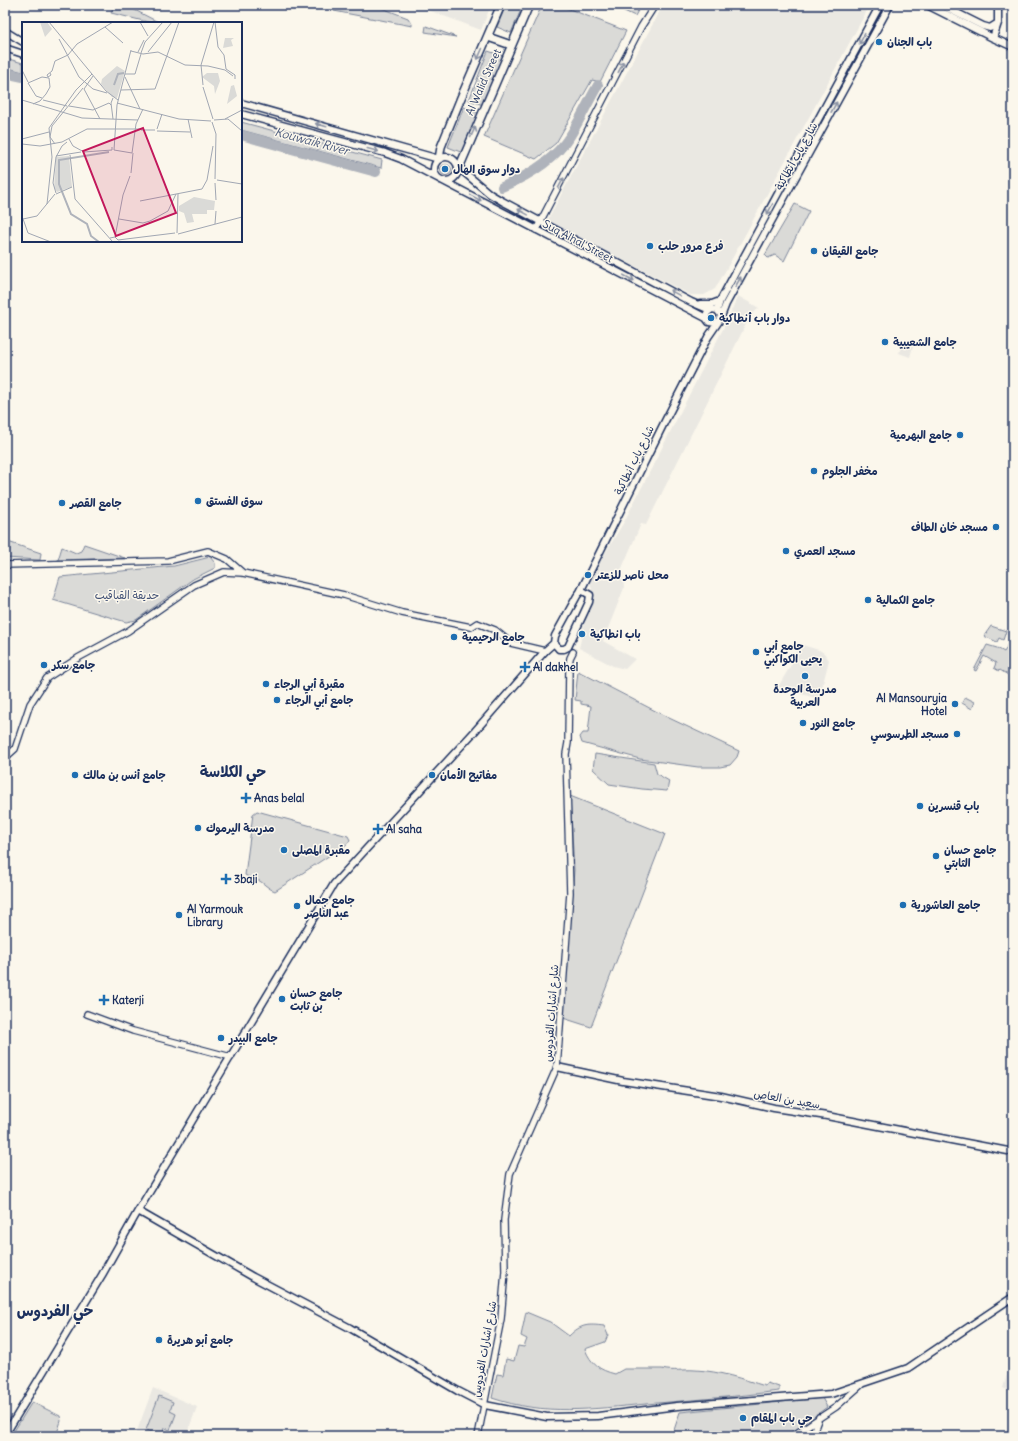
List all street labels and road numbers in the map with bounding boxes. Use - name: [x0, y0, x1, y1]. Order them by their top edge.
- street label: Al Walid Street: [462, 46, 504, 117]
- street label: شارع باب أنطاكية: [772, 120, 822, 193]
- street label: Suq Alhal Street: [540, 217, 616, 266]
- street label: شارع باب أنطاكية: [611, 423, 659, 498]
- street label: شارع اشارات الفردوس: [541, 964, 563, 1062]
- street label: سعيد بن العاص: [753, 1086, 821, 1113]
- street label: شارع اشارات الفردوس: [469, 1300, 501, 1399]

